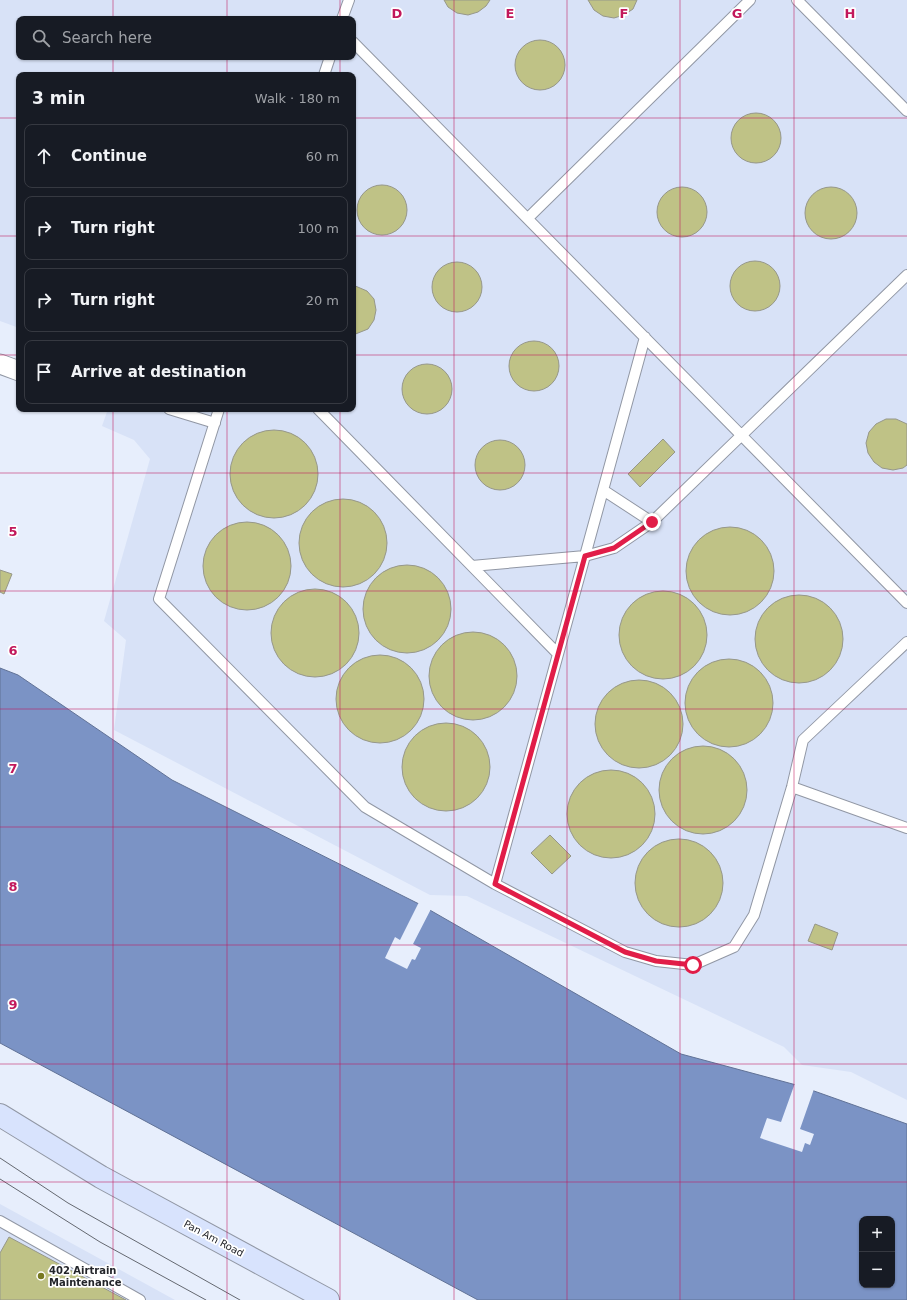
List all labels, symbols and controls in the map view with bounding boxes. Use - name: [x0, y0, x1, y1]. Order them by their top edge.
- text: D: [392, 6, 403, 21]
- text: E: [506, 6, 514, 21]
- text: F: [620, 6, 628, 21]
- text: G: [732, 6, 742, 21]
- text: H: [845, 6, 855, 21]
- search box: [16, 16, 356, 60]
- icon: search: [30, 27, 52, 49]
- text: Search here: [62, 29, 152, 47]
- text: 3 min: [32, 88, 85, 108]
- text: Walk · 180 m: [255, 91, 340, 106]
- icon: ahead: [33, 145, 55, 167]
- text: Continue: [71, 147, 147, 165]
- text: 60 m: [306, 149, 339, 164]
- icon: right: [33, 217, 55, 239]
- text: Turn right: [71, 219, 155, 237]
- text: 100 m: [297, 221, 339, 236]
- icon: right: [33, 289, 55, 311]
- text: Turn right: [71, 291, 155, 309]
- text: 20 m: [306, 293, 339, 308]
- icon: arrive: [33, 361, 55, 383]
- text: Arrive at destination: [71, 363, 246, 381]
- route end: [643, 513, 661, 531]
- text: 5: [8, 524, 18, 539]
- text: 6: [8, 643, 18, 658]
- text: 7: [8, 761, 18, 776]
- text: 8: [8, 879, 18, 894]
- route start: [684, 956, 702, 974]
- text: 9: [8, 997, 18, 1012]
- map controls: [859, 1216, 895, 1288]
- button: +: [859, 1216, 895, 1252]
- street label: Pan Am Road: [182, 1218, 246, 1259]
- button: −: [859, 1252, 895, 1288]
- place label: 402 Airtrain Maintenance: [49, 1265, 122, 1288]
- marker: 402 Airtrain Maintenance: [36, 1271, 46, 1281]

